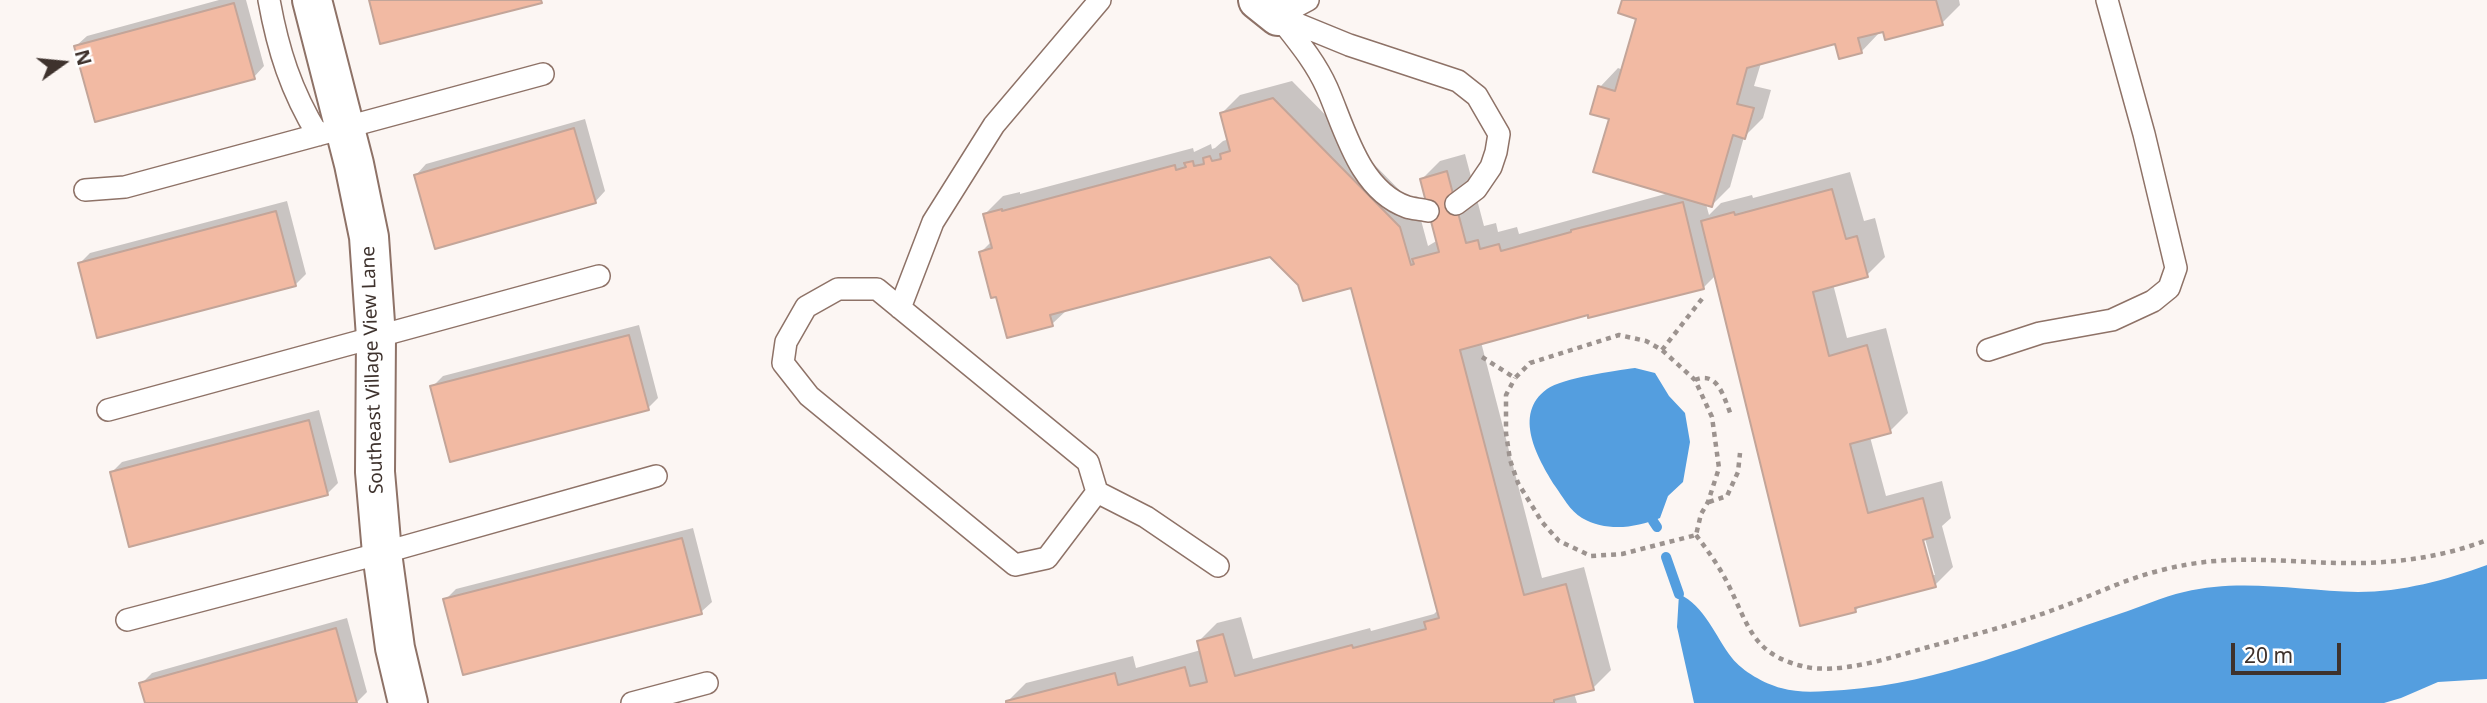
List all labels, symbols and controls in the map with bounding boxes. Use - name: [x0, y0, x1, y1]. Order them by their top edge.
- north arrow: [28, 28, 98, 98]
- text: N: [69, 47, 98, 68]
- street label: Southeast Village View Lane: [357, 246, 389, 494]
- scale bar: [2235, 630, 2345, 674]
- text: 20 m: [2244, 641, 2293, 669]

